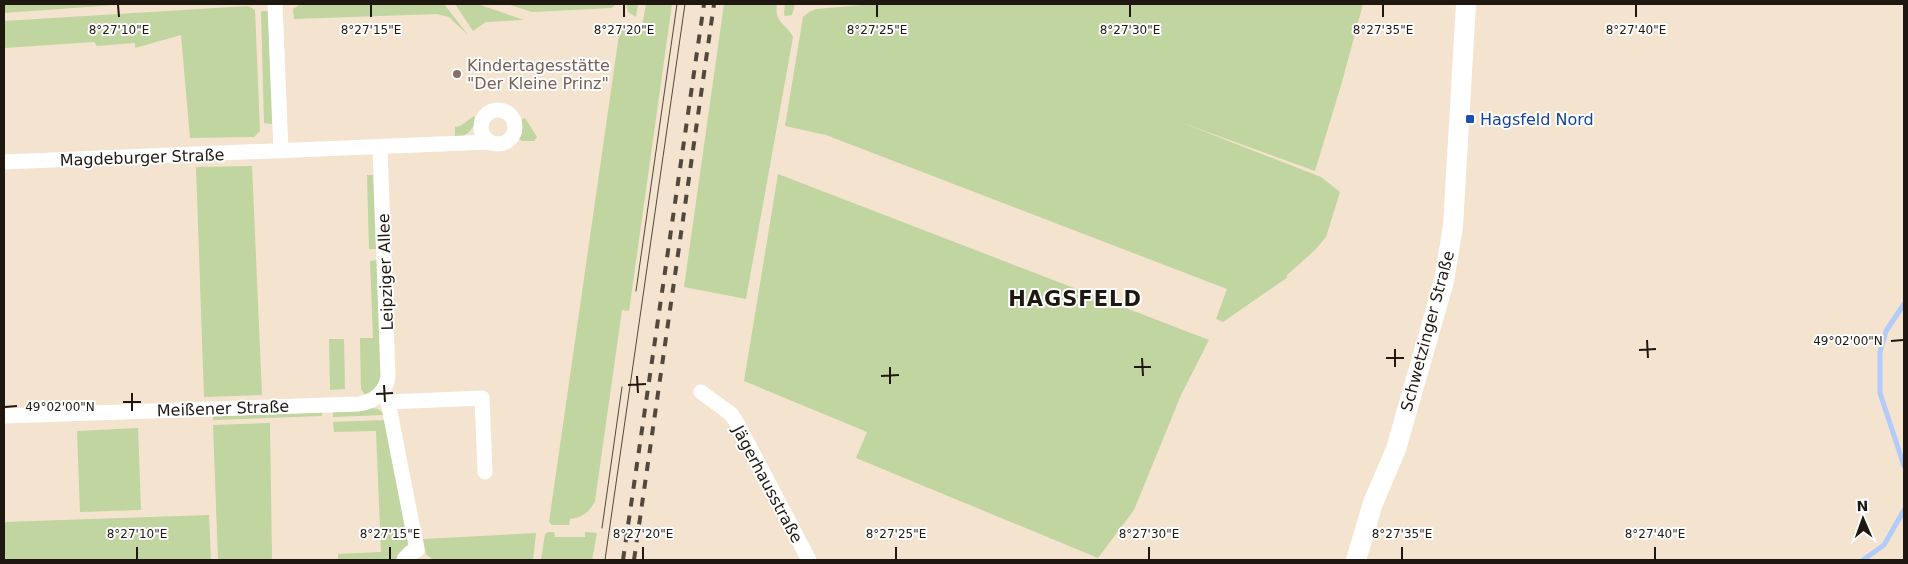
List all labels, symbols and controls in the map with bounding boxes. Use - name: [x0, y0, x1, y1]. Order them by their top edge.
- text: 8°27'10"E: [89, 23, 149, 37]
- text: 8°27'15"E: [341, 23, 401, 37]
- text: 8°27'20"E: [594, 23, 654, 37]
- text: 8°27'25"E: [847, 23, 907, 37]
- text: 8°27'30"E: [1100, 23, 1160, 37]
- text: 8°27'35"E: [1353, 23, 1413, 37]
- text: 8°27'40"E: [1606, 23, 1666, 37]
- place label: Kindertagesstätte "Der Kleine Prinz": [467, 56, 610, 93]
- marker: Kindertagesstätte "Der Kleine Prinz": [451, 68, 463, 80]
- place label: Hagsfeld Nord: [1480, 110, 1594, 129]
- marker: Hagsfeld Nord: [1464, 113, 1476, 125]
- street label: Magdeburger Straße: [59, 145, 225, 170]
- street label: Leipziger Allee: [374, 213, 397, 331]
- street label: Schwetzinger Straße: [1397, 249, 1458, 414]
- district label: HAGSFELD: [1008, 287, 1142, 311]
- text: 49°02'00"N: [1813, 334, 1883, 348]
- street label: Meißener Straße: [157, 397, 290, 420]
- text: 49°02'00"N: [25, 400, 95, 414]
- street label: Jägerhausstraße: [728, 421, 806, 546]
- north arrow: [1838, 494, 1888, 544]
- text: N: [1856, 498, 1869, 514]
- text: 8°27'10"E: [107, 527, 167, 541]
- text: 8°27'15"E: [360, 527, 420, 541]
- text: 8°27'20"E: [613, 527, 673, 541]
- text: 8°27'25"E: [866, 527, 926, 541]
- text: 8°27'30"E: [1119, 527, 1179, 541]
- text: 8°27'35"E: [1372, 527, 1432, 541]
- text: 8°27'40"E: [1625, 527, 1685, 541]

